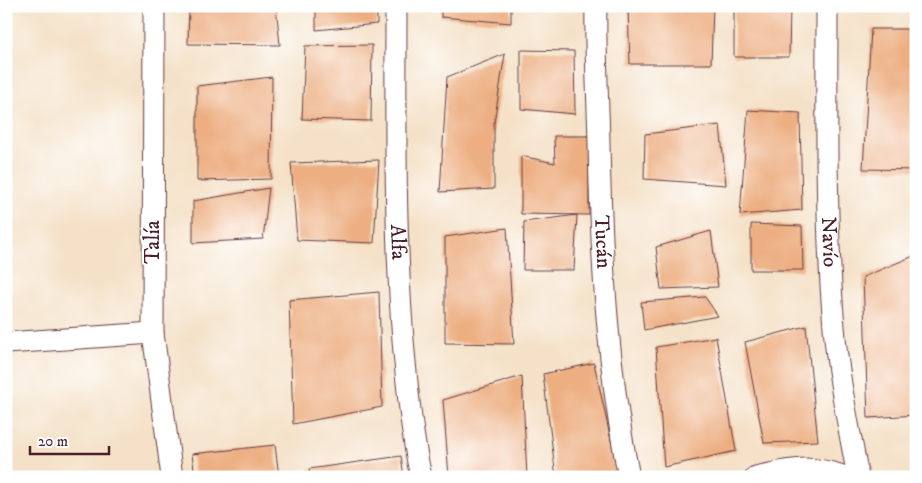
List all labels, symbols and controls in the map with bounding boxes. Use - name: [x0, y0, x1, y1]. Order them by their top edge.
- street label: Tucán: [588, 215, 617, 269]
- street label: Navío: [815, 216, 843, 268]
- street label: Talía: [140, 220, 166, 264]
- street label: Alfa: [384, 224, 411, 260]
- scale bar: [30, 423, 109, 455]
- text: 20 m: [38, 432, 68, 451]

